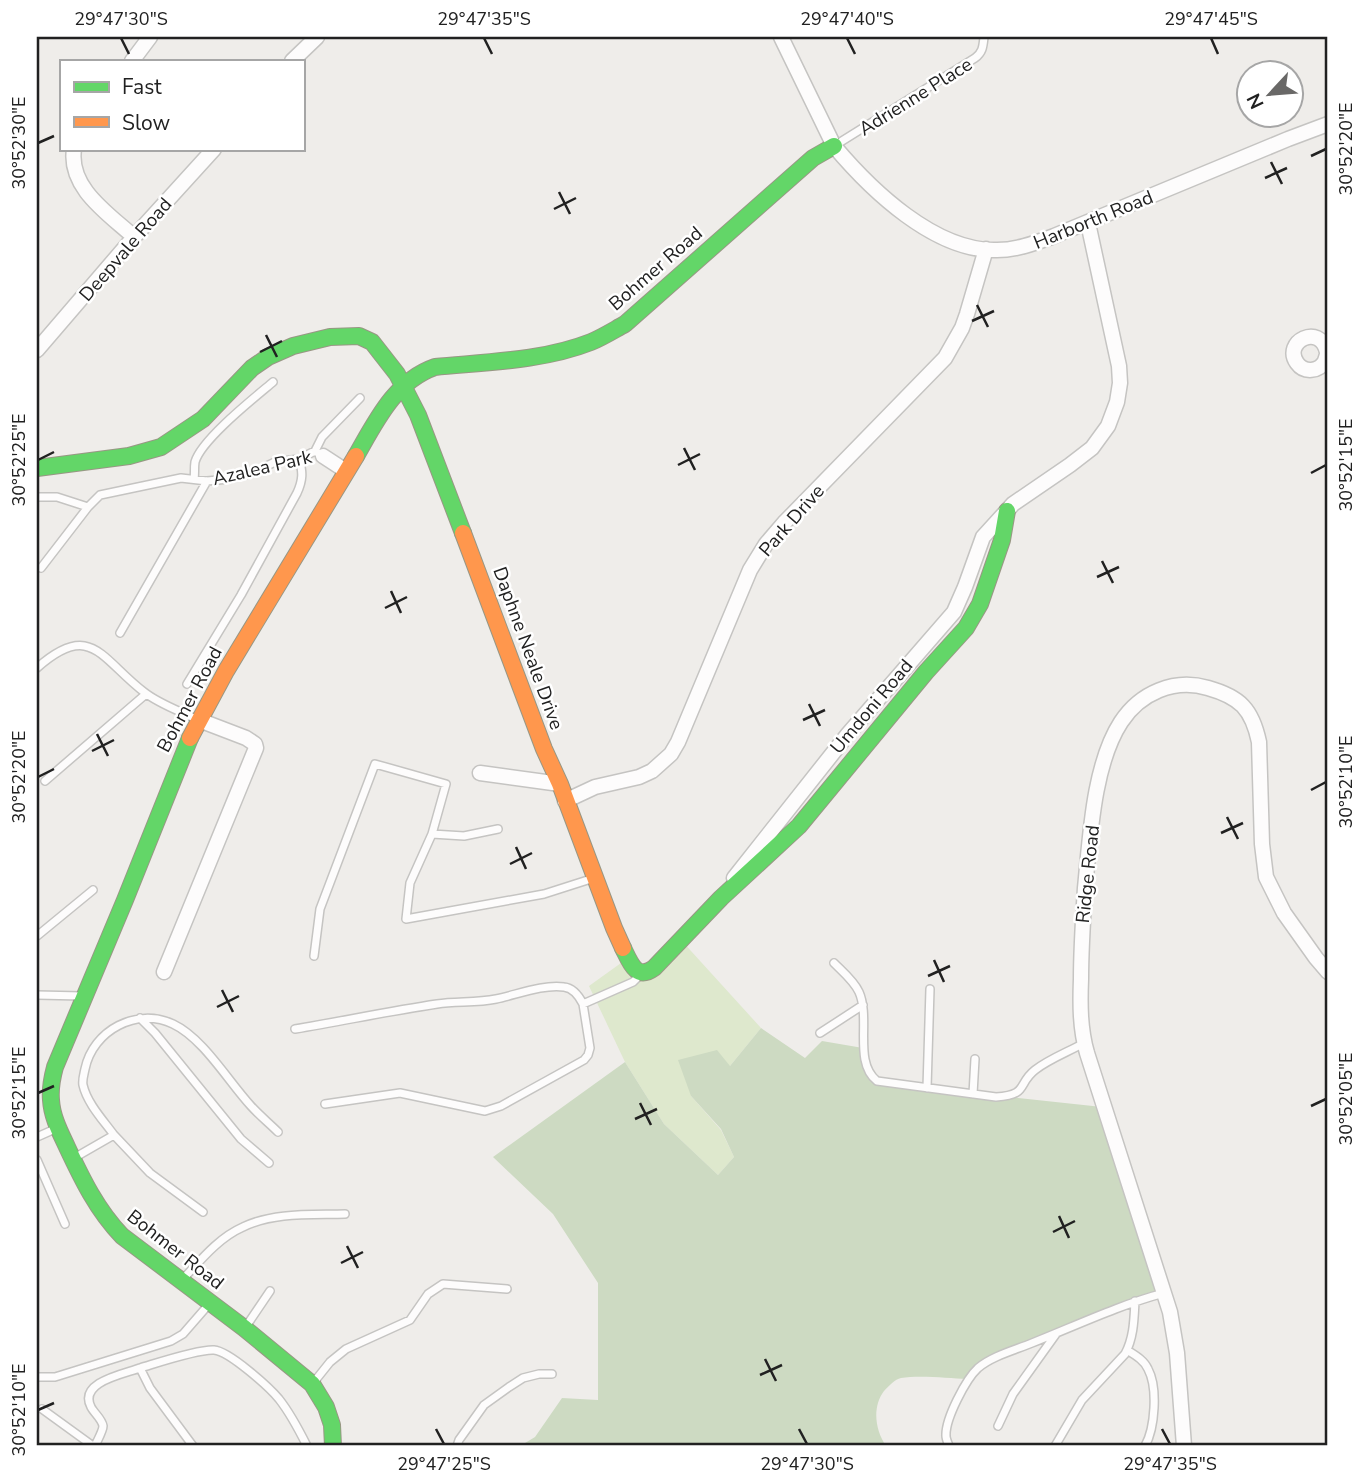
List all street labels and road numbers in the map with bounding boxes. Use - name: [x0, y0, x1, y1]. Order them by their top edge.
- street label: Adrienne Place: [854, 52, 977, 142]
- street label: Harborth Road: [1030, 184, 1157, 256]
- street label: Deepvale Road: [73, 192, 178, 307]
- street label: Bohmer Road: [603, 221, 708, 317]
- street label: Azalea Park: [210, 444, 315, 492]
- street label: Park Drive: [753, 479, 830, 562]
- street label: Daphne Neale Drive: [486, 563, 570, 733]
- street label: Bohmer Road: [151, 642, 229, 757]
- street label: Umdoni Road: [825, 654, 919, 759]
- street label: Ridge Road: [1070, 824, 1106, 924]
- street label: Bohmer Road: [121, 1204, 229, 1296]

